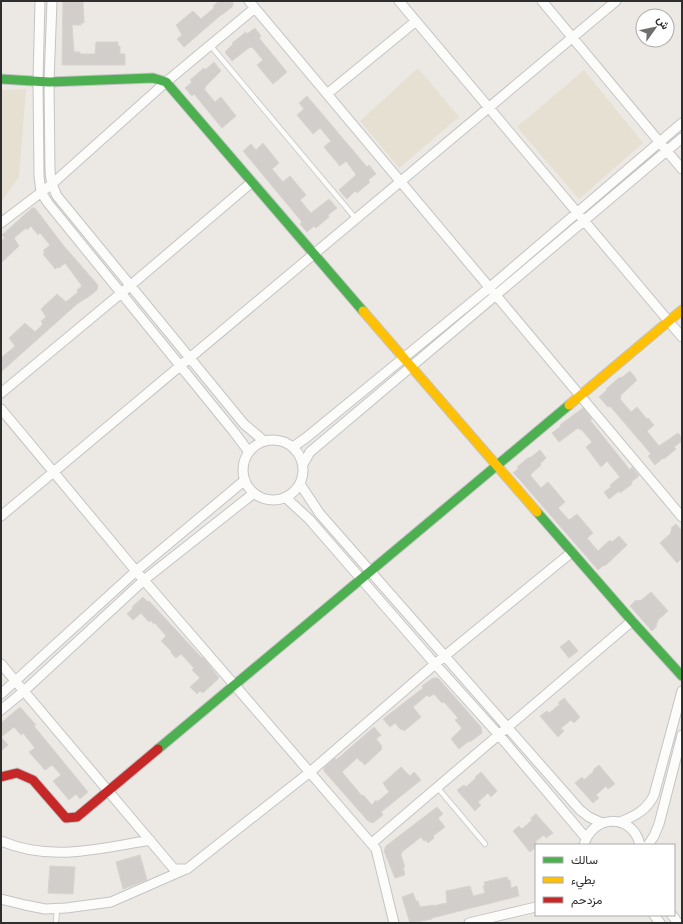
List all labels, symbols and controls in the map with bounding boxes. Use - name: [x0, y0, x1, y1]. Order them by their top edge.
- north arrow: [635, 8, 675, 48]
- text: ش: [654, 14, 672, 32]
- legend: [535, 844, 675, 916]
- text: سالك: [571, 853, 598, 867]
- text: بطيء: [571, 873, 595, 890]
- text: مزدحم: [571, 893, 602, 908]

